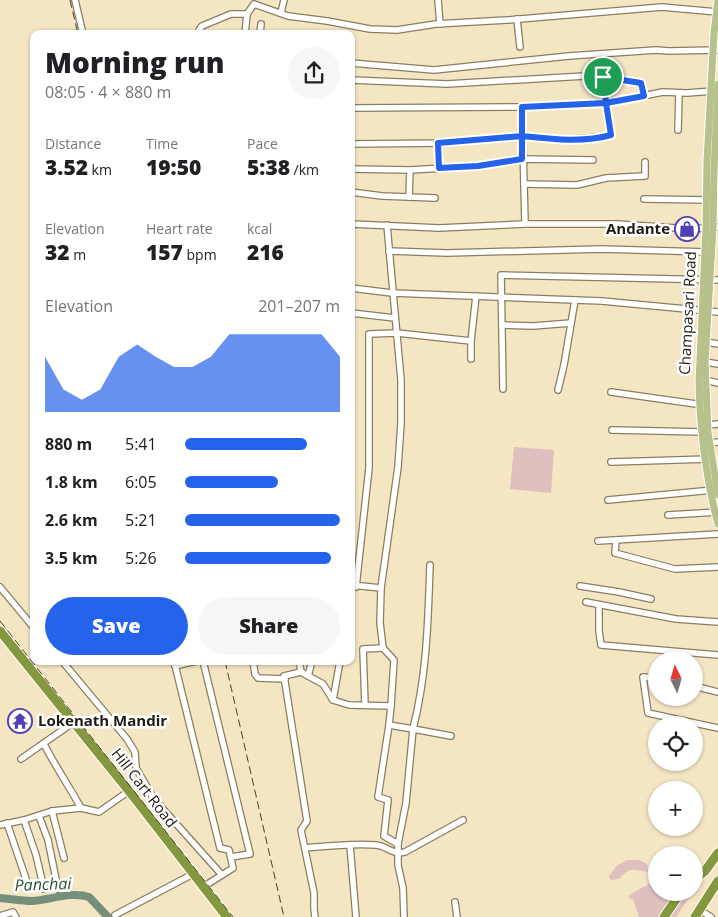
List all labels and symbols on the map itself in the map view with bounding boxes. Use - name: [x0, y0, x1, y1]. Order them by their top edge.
- pin: [582, 56, 624, 98]
- shop icon: Andante: [674, 216, 700, 242]
- place label: Andante: [606, 218, 670, 238]
- street label: Champasari Road: [674, 251, 700, 375]
- north arrow: [648, 651, 702, 706]
- temple icon: Lokenath Mandir: [7, 708, 33, 734]
- place label: Lokenath Mandir: [38, 710, 167, 730]
- street label: Hill Cart Road: [108, 744, 182, 831]
- water label: Panchai: [14, 872, 73, 896]

